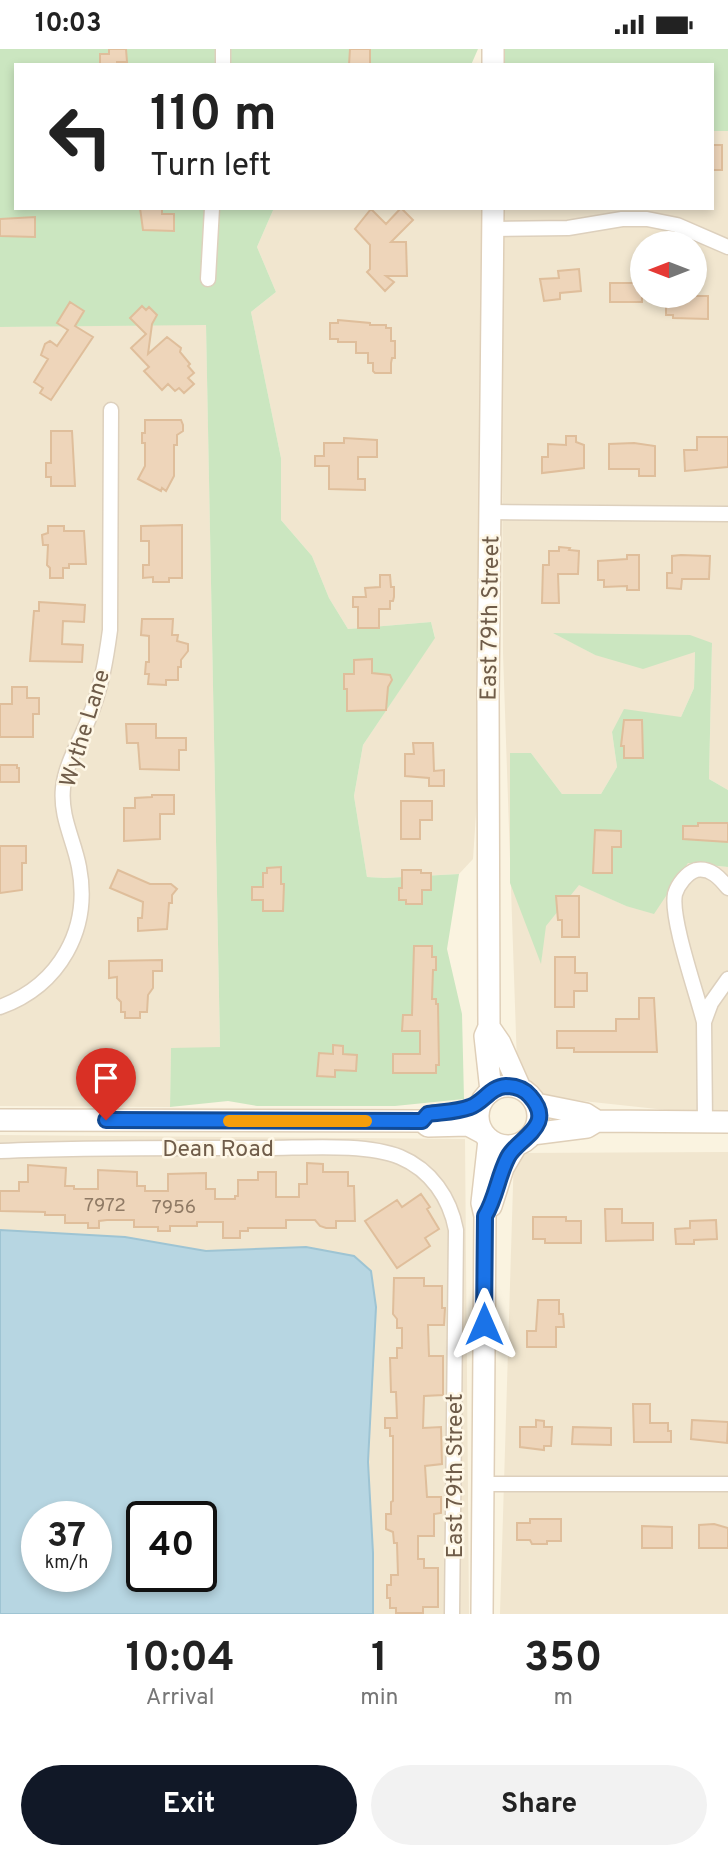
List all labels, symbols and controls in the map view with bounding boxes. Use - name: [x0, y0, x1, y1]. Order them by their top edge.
- text: 10:03: [35, 8, 102, 41]
- text: 110 m: [150, 86, 277, 148]
- icon: left: [35, 91, 126, 182]
- text: Turn left: [150, 147, 271, 187]
- north arrow: [630, 231, 707, 308]
- map controls: [630, 231, 707, 308]
- street label: East 79th Street: [476, 535, 507, 701]
- street label: Wythe Lane: [55, 666, 118, 791]
- pin: [76, 1048, 136, 1120]
- icon: arrive: [87, 1059, 125, 1097]
- street label: Dean Road: [162, 1136, 274, 1165]
- house number: 7972: [84, 1194, 126, 1218]
- house number: 7956: [152, 1196, 196, 1220]
- position arrow: [447, 1287, 521, 1361]
- street label: East 79th Street: [442, 1393, 471, 1559]
- speed limit sign: 40: [126, 1501, 217, 1592]
- text: 37: [47, 1515, 86, 1559]
- text: km/h: [45, 1552, 88, 1575]
- text: 10:04: [126, 1633, 235, 1686]
- text: 1: [371, 1633, 388, 1686]
- text: 350: [524, 1633, 602, 1686]
- text: Arrival: [146, 1684, 214, 1713]
- text: min: [360, 1684, 399, 1713]
- text: m: [554, 1684, 573, 1713]
- button: Exit: [21, 1765, 357, 1845]
- button: Share: [371, 1765, 707, 1845]

